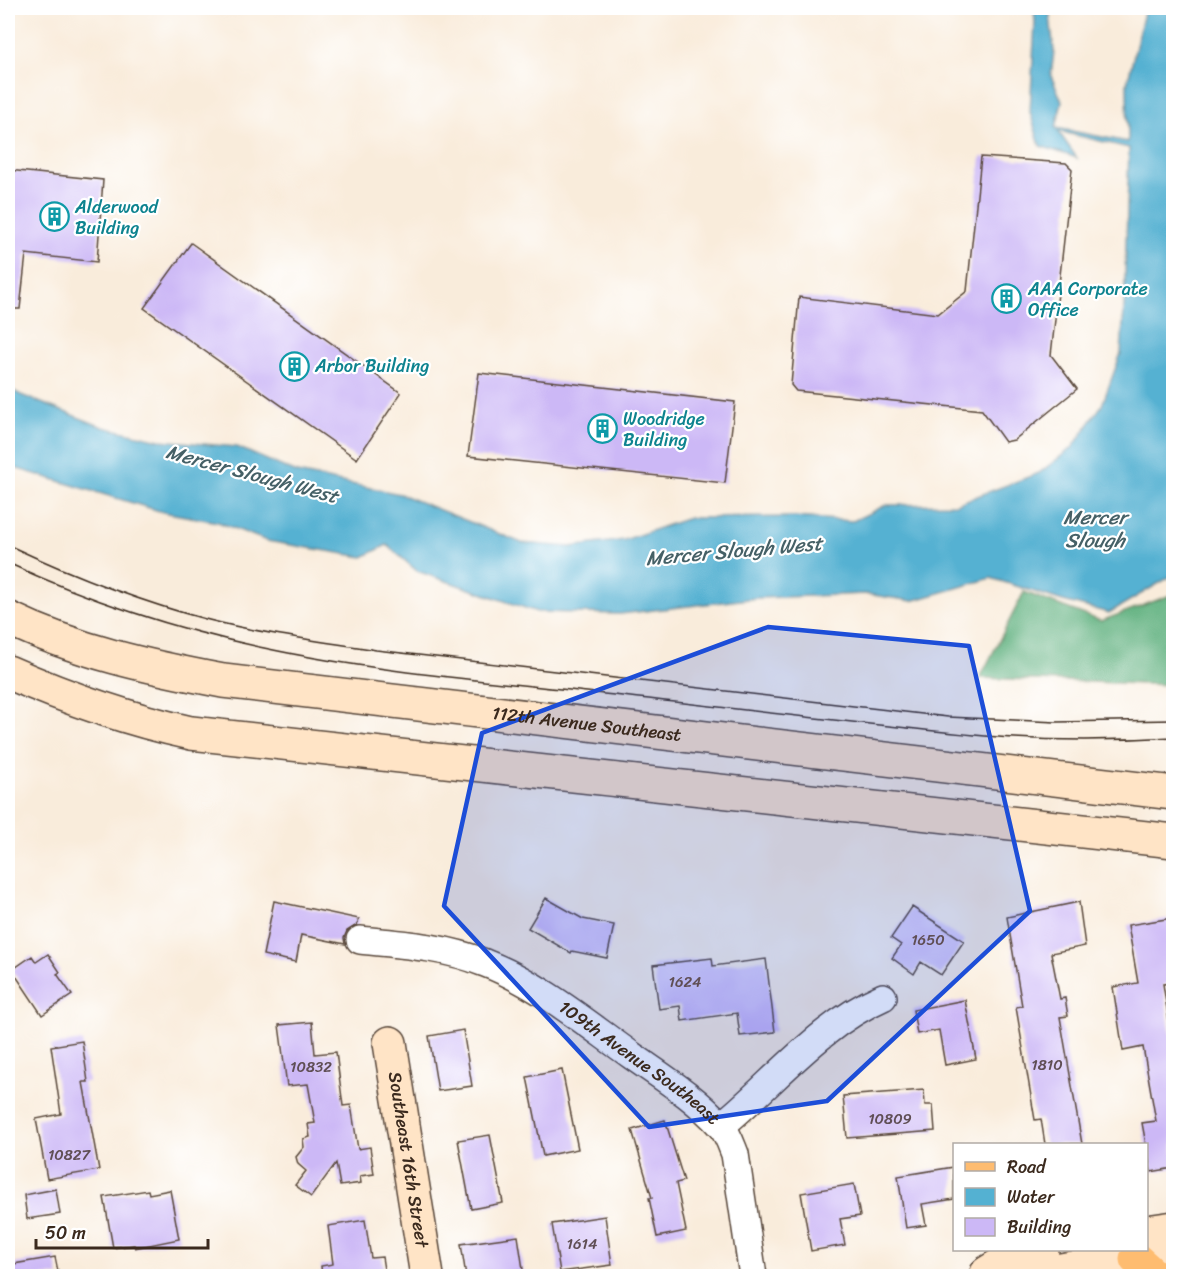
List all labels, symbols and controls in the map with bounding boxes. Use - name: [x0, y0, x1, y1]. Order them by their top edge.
- place label: Alderwood Building: [74, 191, 160, 244]
- building icon: Alderwood Building: [38, 201, 70, 233]
- place label: AAA Corporate Office: [1027, 273, 1148, 326]
- building icon: AAA Corporate Office: [991, 283, 1023, 315]
- building icon: Arbor Building: [278, 350, 310, 382]
- place label: Arbor Building: [314, 350, 429, 382]
- place label: Woodridge Building: [623, 403, 705, 456]
- building icon: Woodridge Building: [586, 413, 618, 445]
- water label: Mercer Slough West: [162, 434, 344, 514]
- water label: Mercer Slough: [1063, 500, 1130, 558]
- water label: Mercer Slough West: [644, 526, 826, 576]
- street label: 112th Avenue Southeast: [490, 697, 683, 751]
- house number: 1650: [911, 927, 945, 953]
- house number: 1624: [669, 969, 702, 995]
- street label: 109th Avenue Southeast: [552, 992, 728, 1133]
- house number: 1810: [1031, 1052, 1063, 1078]
- house number: 10832: [290, 1054, 332, 1080]
- street label: Southeast 16th Street: [379, 1069, 438, 1250]
- house number: 10809: [868, 1106, 912, 1132]
- house number: 10827: [48, 1142, 92, 1168]
- legend: [953, 1143, 1148, 1251]
- text: Road: [1007, 1151, 1047, 1183]
- text: Water: [1007, 1181, 1056, 1213]
- text: Building: [1007, 1211, 1071, 1243]
- scale bar: [36, 1212, 208, 1250]
- text: 50 m: [45, 1217, 86, 1249]
- house number: 1614: [567, 1231, 597, 1257]

